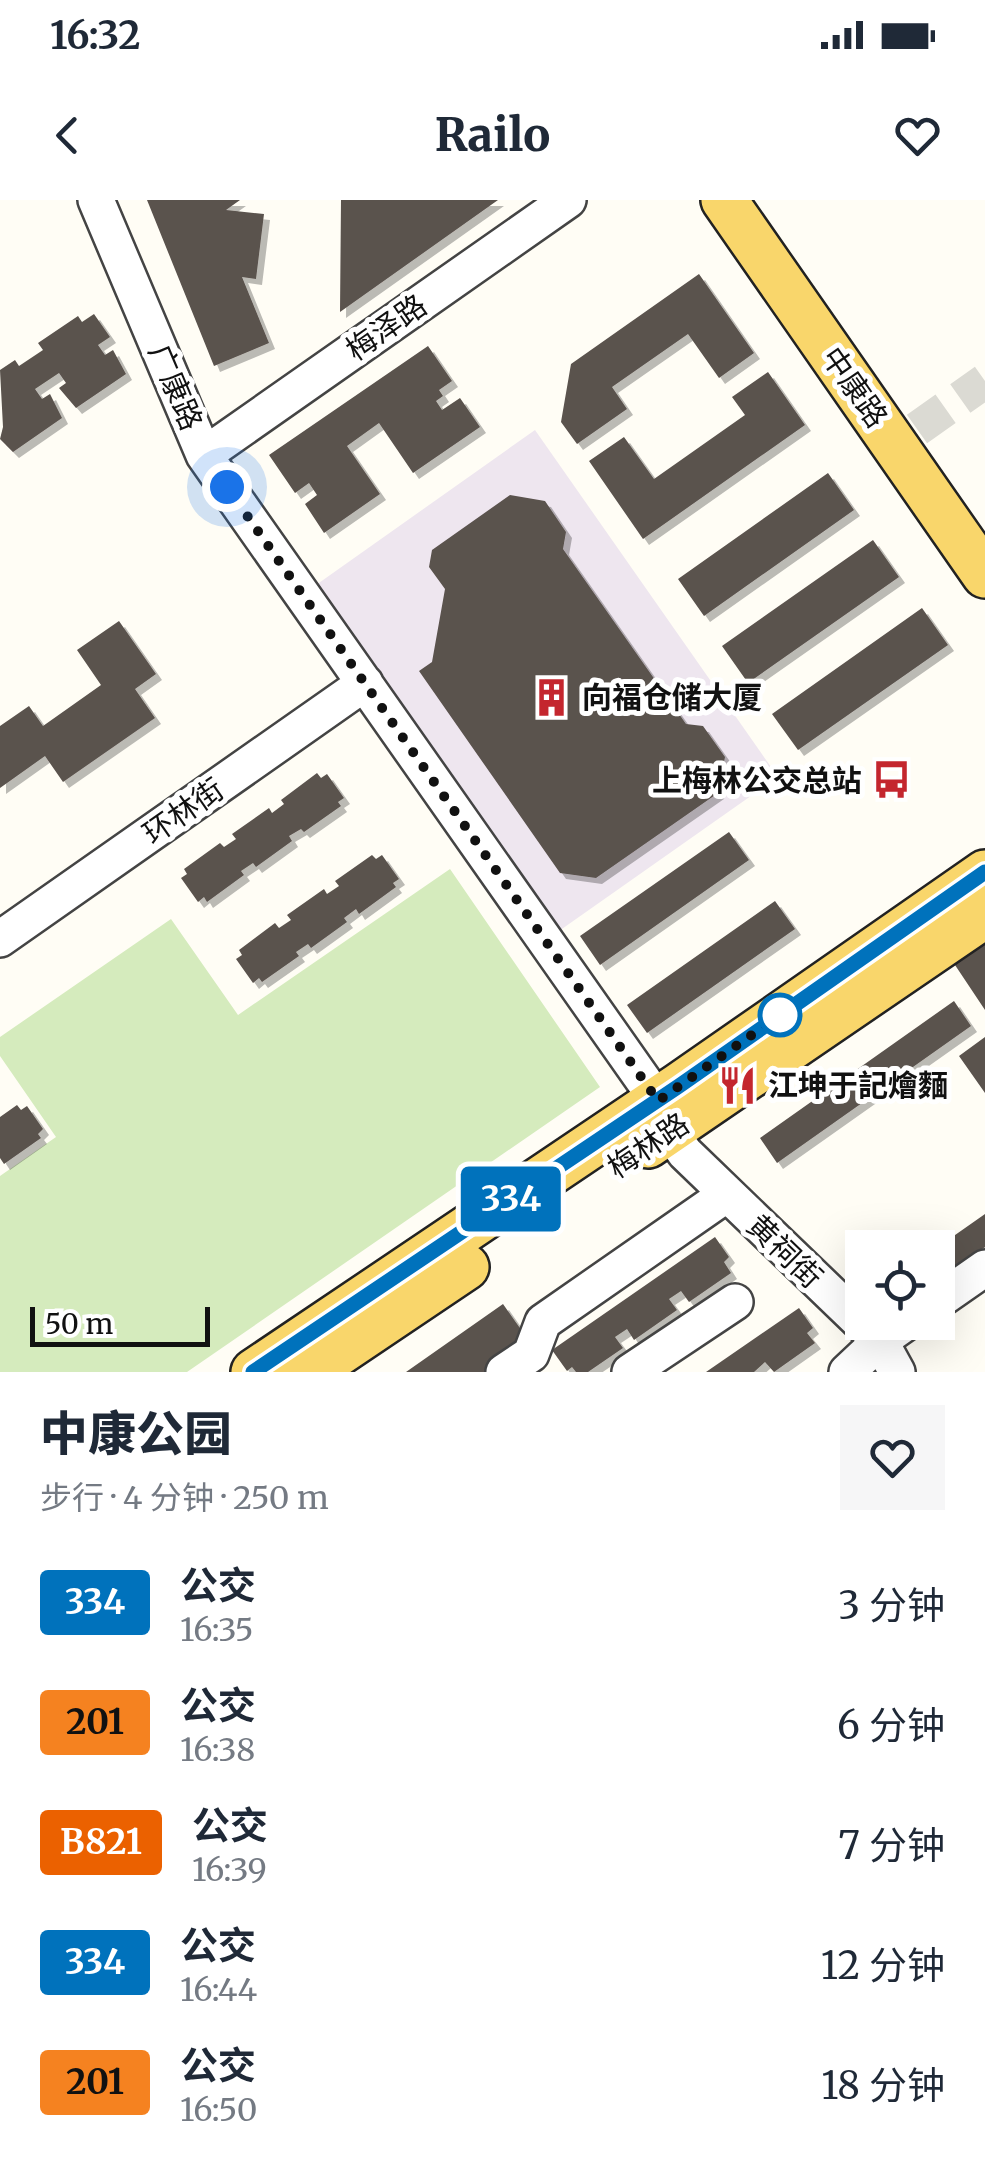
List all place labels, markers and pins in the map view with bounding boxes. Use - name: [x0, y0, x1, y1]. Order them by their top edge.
- building icon: 向福仓储大厦: [531, 676, 573, 718]
- place label: 向福仓储大厦: [582, 678, 762, 716]
- bus stop icon: 上梅林公交总站: [871, 759, 913, 801]
- place label: 上梅林公交总站: [652, 761, 862, 799]
- unlabelled marker: [759, 994, 801, 1036]
- restaurant icon: 江坤于記燴麵: [717, 1064, 759, 1106]
- place label: 江坤于記燴麵: [768, 1066, 948, 1104]

